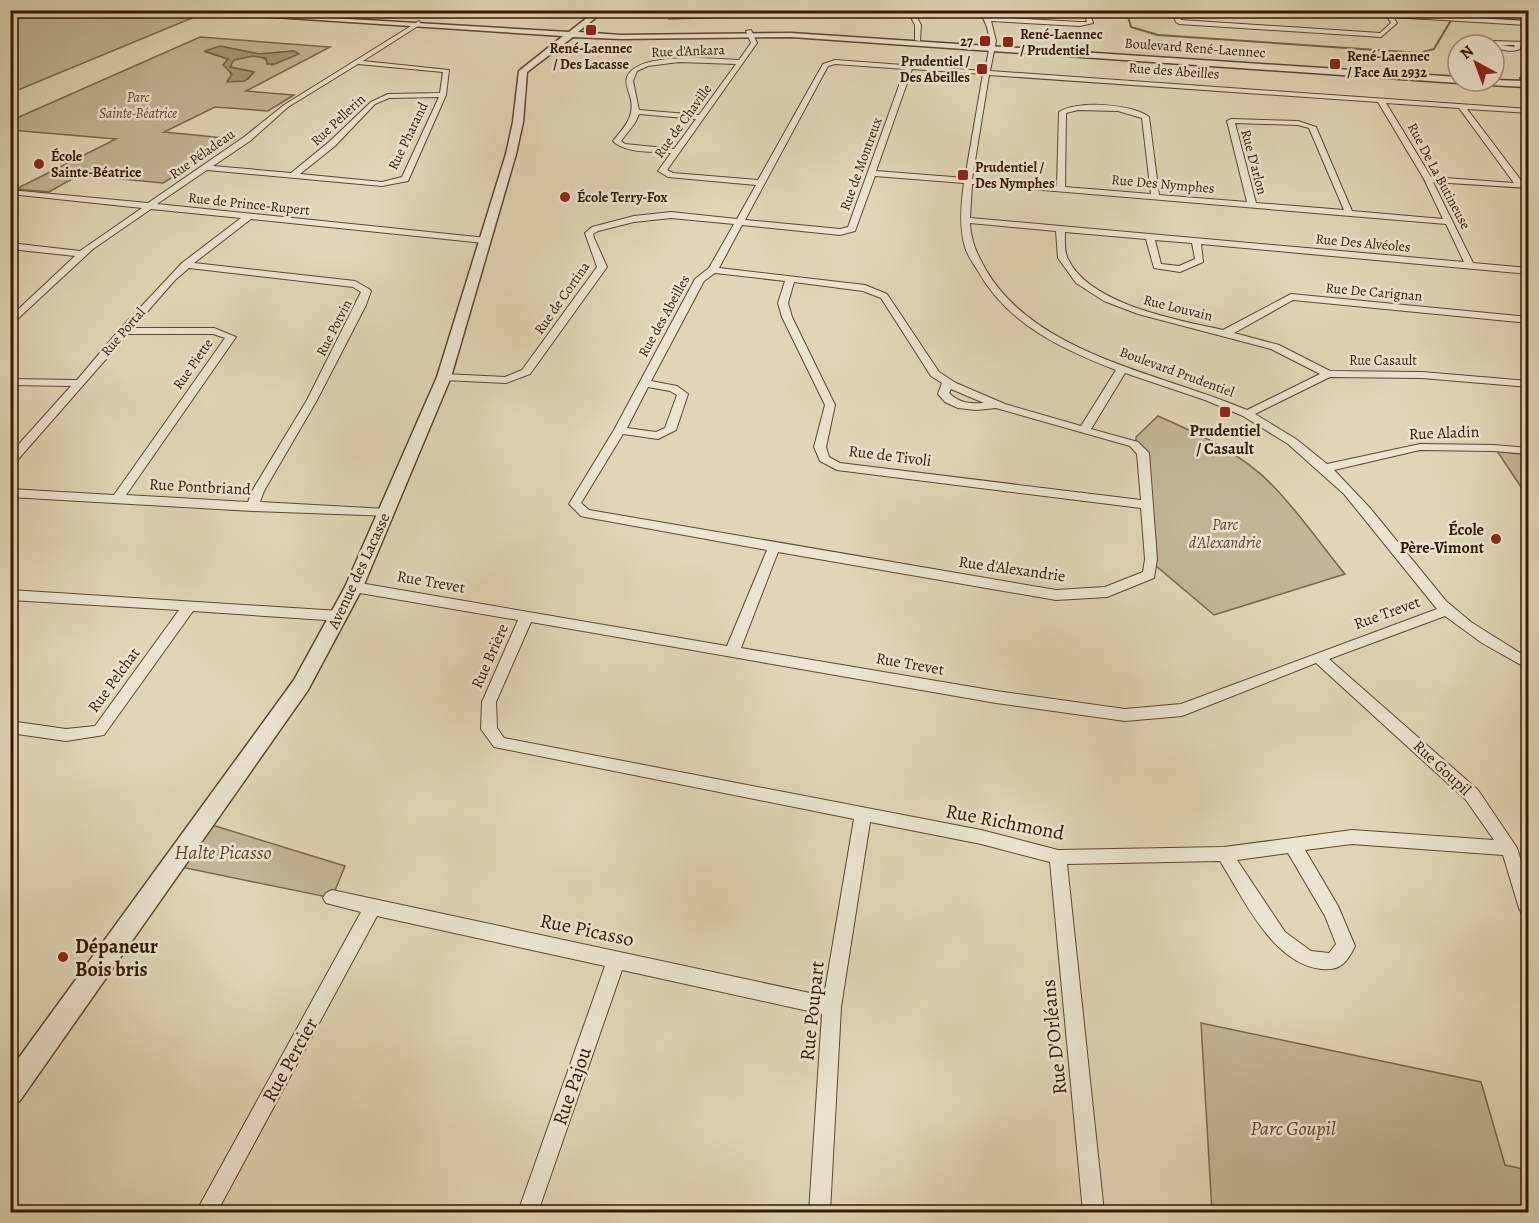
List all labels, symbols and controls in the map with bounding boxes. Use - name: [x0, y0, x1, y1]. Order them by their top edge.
- marker: René-Laennec / Des Lacasse: [584, 23, 598, 37]
- place label: René-Laennec / Prudentiel: [1020, 25, 1103, 60]
- place label: 27: [960, 32, 973, 51]
- north arrow: [1446, 33, 1506, 93]
- marker: 27: [978, 34, 992, 48]
- street label: Boulevard René-Laennec: [1124, 34, 1266, 62]
- marker: René-Laennec / Prudentiel: [1001, 35, 1015, 49]
- place label: René-Laennec / Des Lacasse: [550, 39, 632, 74]
- street label: Rue d'Ankara: [651, 40, 726, 62]
- text: N: [1455, 40, 1479, 65]
- place label: René-Laennec / Face Au 2932: [1347, 47, 1430, 82]
- place label: Prudentiel / Des Abeilles: [900, 52, 970, 87]
- marker: René-Laennec / Face Au 2932: [1328, 57, 1342, 71]
- street label: Rue des Abeilles: [1128, 58, 1220, 84]
- marker: Prudentiel / Des Abeilles: [975, 62, 989, 76]
- street label: Rue de Chaville: [650, 80, 716, 162]
- park label: Parc Sainte-Béatrice: [99, 88, 177, 123]
- street label: Rue Pellerin: [307, 90, 370, 150]
- street label: Rue Pharand: [383, 98, 433, 173]
- street label: Rue de Montreux: [835, 114, 887, 213]
- street label: Rue De La Butineuse: [1403, 119, 1475, 233]
- street label: Rue Péladeau: [165, 124, 239, 184]
- street label: Rue D'arlon: [1236, 127, 1272, 197]
- place label: École Sainte-Béatrice: [51, 147, 142, 182]
- marker: École Sainte-Béatrice: [32, 157, 46, 171]
- place label: Prudentiel / Des Nymphes: [975, 158, 1055, 193]
- marker: Prudentiel / Des Nymphes: [956, 168, 970, 182]
- street label: Rue Des Nymphes: [1111, 170, 1215, 198]
- street label: Rue de Prince-Rupert: [187, 188, 311, 220]
- place label: École Terry-Fox: [577, 188, 668, 207]
- marker: École Terry-Fox: [558, 190, 572, 204]
- street label: Rue Des Alvéoles: [1315, 229, 1411, 257]
- street label: Rue de Cortina: [530, 257, 594, 338]
- street label: Rue des Abeilles: [634, 272, 694, 360]
- street label: Rue De Carignan: [1325, 278, 1424, 306]
- street label: Rue Louvain: [1141, 290, 1215, 326]
- street label: Rue Potvin: [312, 296, 357, 360]
- street label: Rue Portal: [97, 303, 150, 360]
- street label: Rue Piette: [169, 335, 217, 393]
- street label: Boulevard Prudentiel: [1117, 342, 1238, 402]
- street label: Rue Casault: [1349, 351, 1417, 370]
- marker: Prudentiel / Casault: [1218, 405, 1232, 419]
- place label: Prudentiel / Casault: [1189, 420, 1261, 460]
- street label: Rue Aladin: [1408, 421, 1480, 445]
- street label: Rue de Tivoli: [847, 440, 933, 472]
- street label: Rue Pontbriand: [149, 473, 252, 501]
- street label: Avenue des Lacasse: [322, 509, 396, 634]
- park label: Parc d'Alexandrie: [1189, 514, 1261, 554]
- place label: École Père-Vimont: [1400, 519, 1485, 559]
- marker: École Père-Vimont: [1489, 532, 1503, 546]
- street label: Rue d'Alexandrie: [957, 551, 1067, 587]
- street label: Rue Trevet: [395, 565, 467, 599]
- street label: Rue Trevet: [1351, 591, 1423, 635]
- street label: Rue Brière: [466, 620, 514, 692]
- street label: Rue Pelchat: [83, 643, 145, 717]
- street label: Rue Trevet: [874, 647, 946, 681]
- street label: Rue Goupil: [1408, 735, 1476, 801]
- street label: Rue Richmond: [943, 797, 1067, 847]
- park label: Halte Picasso: [174, 839, 272, 866]
- street label: Rue Picasso: [538, 907, 637, 953]
- place label: Dépaneur Bois bris: [75, 933, 158, 983]
- marker: Dépaneur Bois bris: [56, 950, 70, 964]
- street label: Rue Poupart: [793, 959, 831, 1062]
- street label: Rue D'Orléans: [1035, 978, 1073, 1096]
- street label: Rue Percier: [256, 1013, 324, 1107]
- street label: Rue Pajou: [546, 1043, 598, 1129]
- park label: Parc Goupil: [1250, 1115, 1336, 1142]

